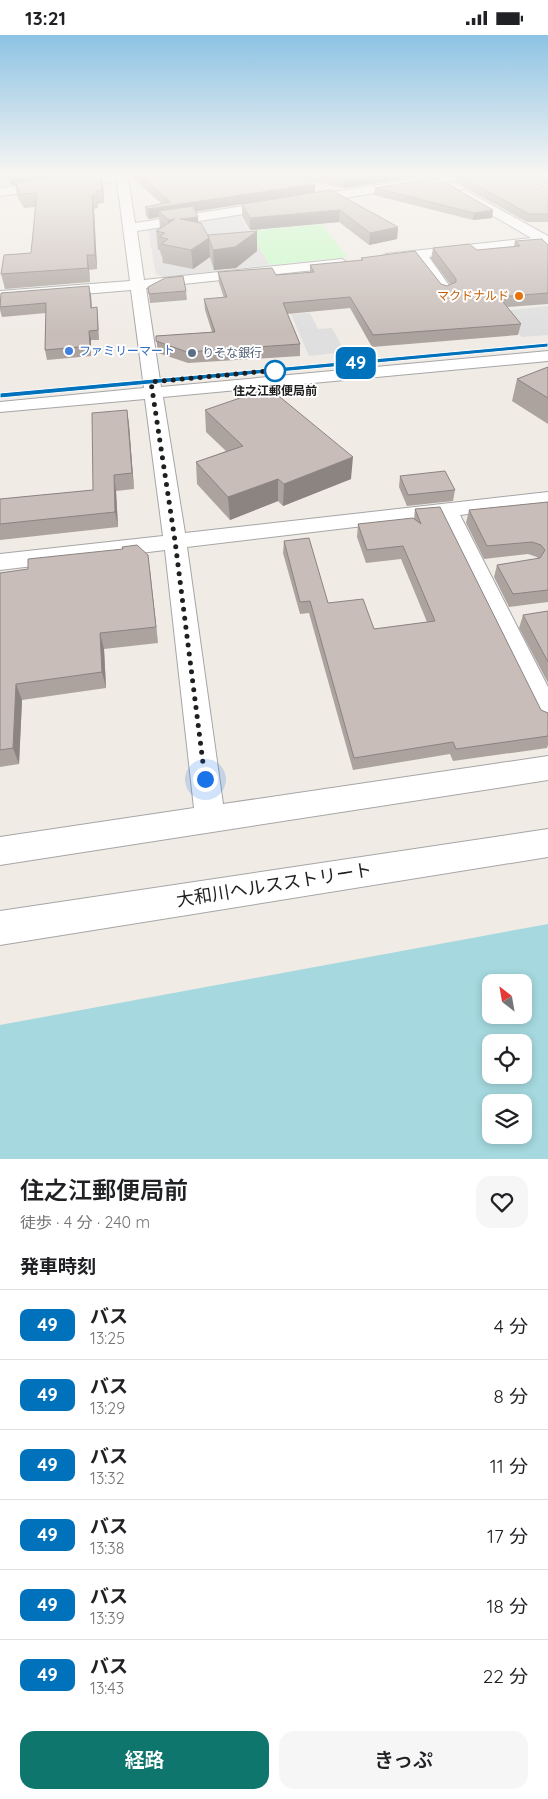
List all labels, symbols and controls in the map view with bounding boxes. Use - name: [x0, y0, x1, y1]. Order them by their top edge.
- text: 13:21: [25, 6, 66, 30]
- place label: マクドナルド: [437, 288, 509, 303]
- marker: マクドナルド: [513, 290, 525, 302]
- place label: ファミリーマート: [79, 343, 175, 358]
- marker: ファミリーマート: [63, 345, 75, 357]
- place label: りそな銀行: [202, 345, 262, 360]
- marker: りそな銀行: [186, 347, 198, 359]
- line badge: 49: [334, 347, 378, 379]
- text: 49: [346, 351, 366, 374]
- marker: 住之江郵便局前: [264, 360, 286, 382]
- place label: 住之江郵便局前: [233, 383, 317, 398]
- your location: [193, 767, 218, 792]
- street label: 大和川ヘルスストリート: [174, 858, 374, 911]
- north arrow: [482, 974, 532, 1024]
- map controls: [482, 974, 532, 1144]
- button: locate: [482, 1034, 532, 1084]
- button: layers: [482, 1094, 532, 1144]
- text: 住之江郵便局前: [20, 1175, 188, 1205]
- button: heart: [476, 1176, 528, 1228]
- text: 徒歩 · 4 分 · 240 m: [20, 1212, 150, 1232]
- text: 発車時刻: [20, 1254, 96, 1278]
- text: バス: [90, 1304, 128, 1328]
- text: 49: [37, 1313, 58, 1336]
- text: 4 分: [494, 1314, 528, 1338]
- text: 13:25: [90, 1328, 125, 1348]
- text: バス: [90, 1374, 128, 1398]
- text: 49: [37, 1383, 58, 1406]
- text: 8 分: [494, 1384, 528, 1408]
- text: 13:29: [90, 1398, 125, 1418]
- text: バス: [90, 1444, 128, 1468]
- text: 49: [37, 1453, 58, 1476]
- text: 11 分: [490, 1454, 528, 1478]
- text: 13:32: [90, 1468, 125, 1488]
- text: バス: [90, 1514, 128, 1538]
- text: 49: [37, 1523, 58, 1546]
- text: 17 分: [487, 1524, 528, 1548]
- text: 13:38: [90, 1538, 124, 1558]
- text: バス: [90, 1584, 128, 1608]
- text: 49: [37, 1593, 58, 1616]
- text: 18 分: [487, 1594, 528, 1618]
- text: 13:39: [90, 1608, 125, 1628]
- text: バス: [90, 1654, 128, 1678]
- text: 49: [37, 1663, 58, 1686]
- text: 22 分: [483, 1664, 528, 1688]
- text: 13:43: [90, 1678, 124, 1698]
- button: 経路: [20, 1731, 269, 1789]
- button: きっぷ: [279, 1731, 528, 1789]

